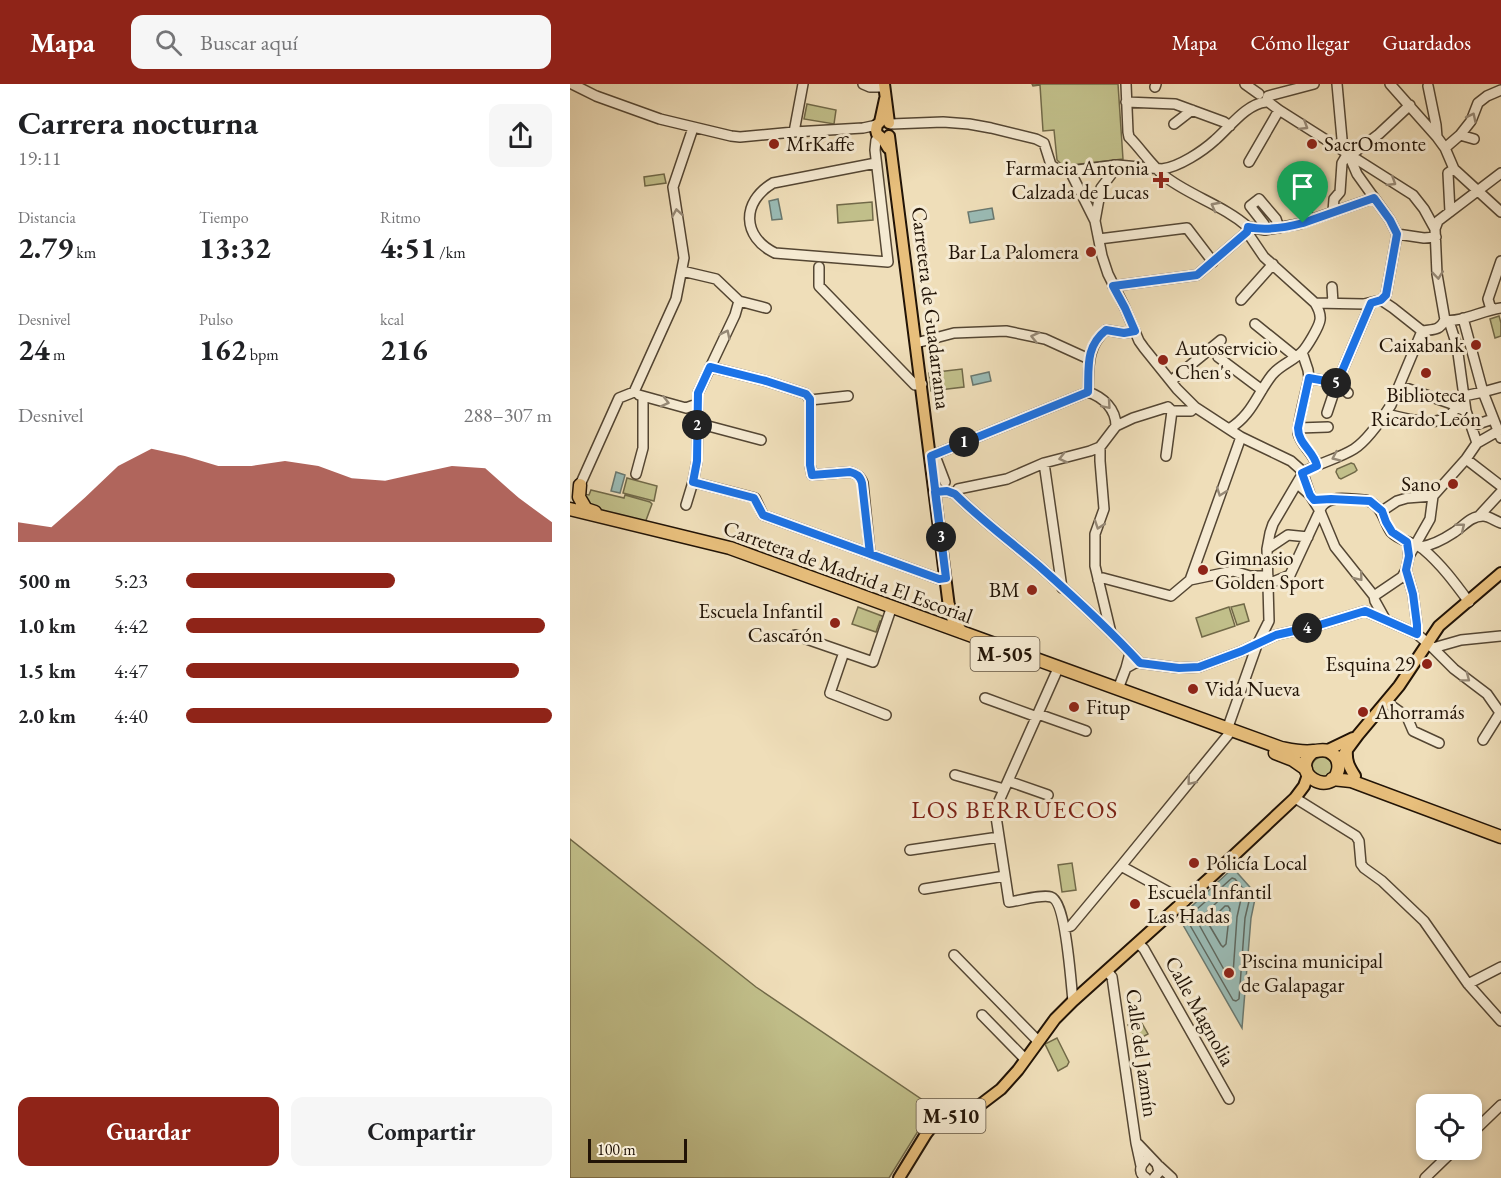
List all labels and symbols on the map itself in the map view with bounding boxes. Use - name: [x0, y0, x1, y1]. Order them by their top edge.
- one-way arrow: [1464, 112, 1476, 123]
- one-way arrow: [1297, 119, 1308, 130]
- place label: MrKaffe: [786, 130, 854, 157]
- place label: SacrOmonte: [1324, 130, 1426, 157]
- marker: MrKaffe: [767, 137, 781, 151]
- marker: SacrOmonte: [1305, 137, 1319, 151]
- place label: Farmacia Antonia Calzada de Lucas: [1005, 154, 1150, 205]
- pin: [1277, 161, 1328, 223]
- marker: Farmacia Antonia Calzada de Lucas: [1154, 173, 1168, 187]
- one-way arrow: [1386, 174, 1396, 186]
- one-way arrow: [1211, 202, 1221, 213]
- street label: Carretera de Guadarrama: [906, 205, 957, 411]
- one-way arrow: [672, 209, 684, 218]
- place label: Bar La Palomera: [948, 238, 1080, 265]
- marker: Bar La Palomera: [1084, 245, 1098, 259]
- one-way arrow: [1431, 270, 1443, 279]
- one-way arrow: [718, 329, 730, 340]
- one-way arrow: [1030, 331, 1040, 344]
- place label: Caixabank: [1379, 331, 1465, 358]
- place label: Autoservicio Chen's: [1174, 334, 1278, 385]
- marker: Caixabank: [1469, 338, 1483, 352]
- marker: Autoservicio Chen's: [1156, 353, 1170, 367]
- marker: Biblioteca Ricardo León: [1419, 366, 1433, 380]
- pin: 5: [1321, 368, 1351, 398]
- place label: Biblioteca Ricardo León: [1371, 381, 1481, 432]
- one-way arrow: [660, 395, 670, 408]
- one-way arrow: [1100, 398, 1111, 409]
- pin: 2: [682, 410, 712, 440]
- pin: 1: [949, 427, 979, 457]
- one-way arrow: [1058, 450, 1068, 463]
- one-way arrow: [1331, 450, 1342, 462]
- place label: Sano: [1401, 470, 1441, 497]
- marker: Sano: [1446, 477, 1460, 491]
- one-way arrow: [1216, 486, 1229, 496]
- street label: Carretera de Madrid a El Escorial: [720, 514, 977, 629]
- one-way arrow: [1093, 519, 1106, 530]
- pin: 3: [926, 522, 956, 552]
- one-way arrow: [1454, 523, 1465, 534]
- place label: Gimnasio Golden Sport: [1215, 544, 1325, 595]
- marker: Gimnasio Golden Sport: [1196, 563, 1210, 577]
- one-way arrow: [1351, 570, 1362, 581]
- place label: BM: [989, 576, 1020, 603]
- marker: BM: [1025, 583, 1039, 597]
- place label: Escuela Infantil Cascarón: [698, 597, 823, 648]
- pin: 4: [1292, 613, 1322, 643]
- marker: Escuela Infantil Cascarón: [828, 616, 842, 630]
- road number: M-505: [970, 637, 1040, 671]
- place label: Esquina 29: [1325, 650, 1415, 677]
- marker: Esquina 29: [1420, 657, 1434, 671]
- one-way arrow: [1459, 671, 1470, 682]
- place label: Vida Nueva: [1205, 675, 1301, 702]
- marker: Vida Nueva: [1186, 682, 1200, 696]
- place label: Fitup: [1086, 693, 1131, 720]
- place label: Ahorramás: [1374, 698, 1465, 725]
- marker: Fitup: [1067, 700, 1081, 714]
- marker: Ahorramás: [1356, 705, 1370, 719]
- one-way arrow: [1188, 774, 1199, 785]
- district label: LOS BERRUECOS: [911, 794, 1119, 825]
- place label: Policía Local: [1206, 849, 1307, 876]
- marker: Policía Local: [1187, 856, 1201, 870]
- place label: Escuela Infantil Las Hadas: [1147, 878, 1272, 929]
- marker: Escuela Infantil Las Hadas: [1128, 897, 1142, 911]
- place label: Piscina municipal de Galapagar: [1241, 947, 1383, 998]
- street label: Calle Magnolia: [1159, 951, 1242, 1071]
- marker: Piscina municipal de Galapagar: [1222, 966, 1236, 980]
- street label: Calle del Jazmín: [1120, 987, 1165, 1119]
- road number: M-510: [916, 1099, 986, 1133]
- scale bar: [588, 1136, 687, 1164]

